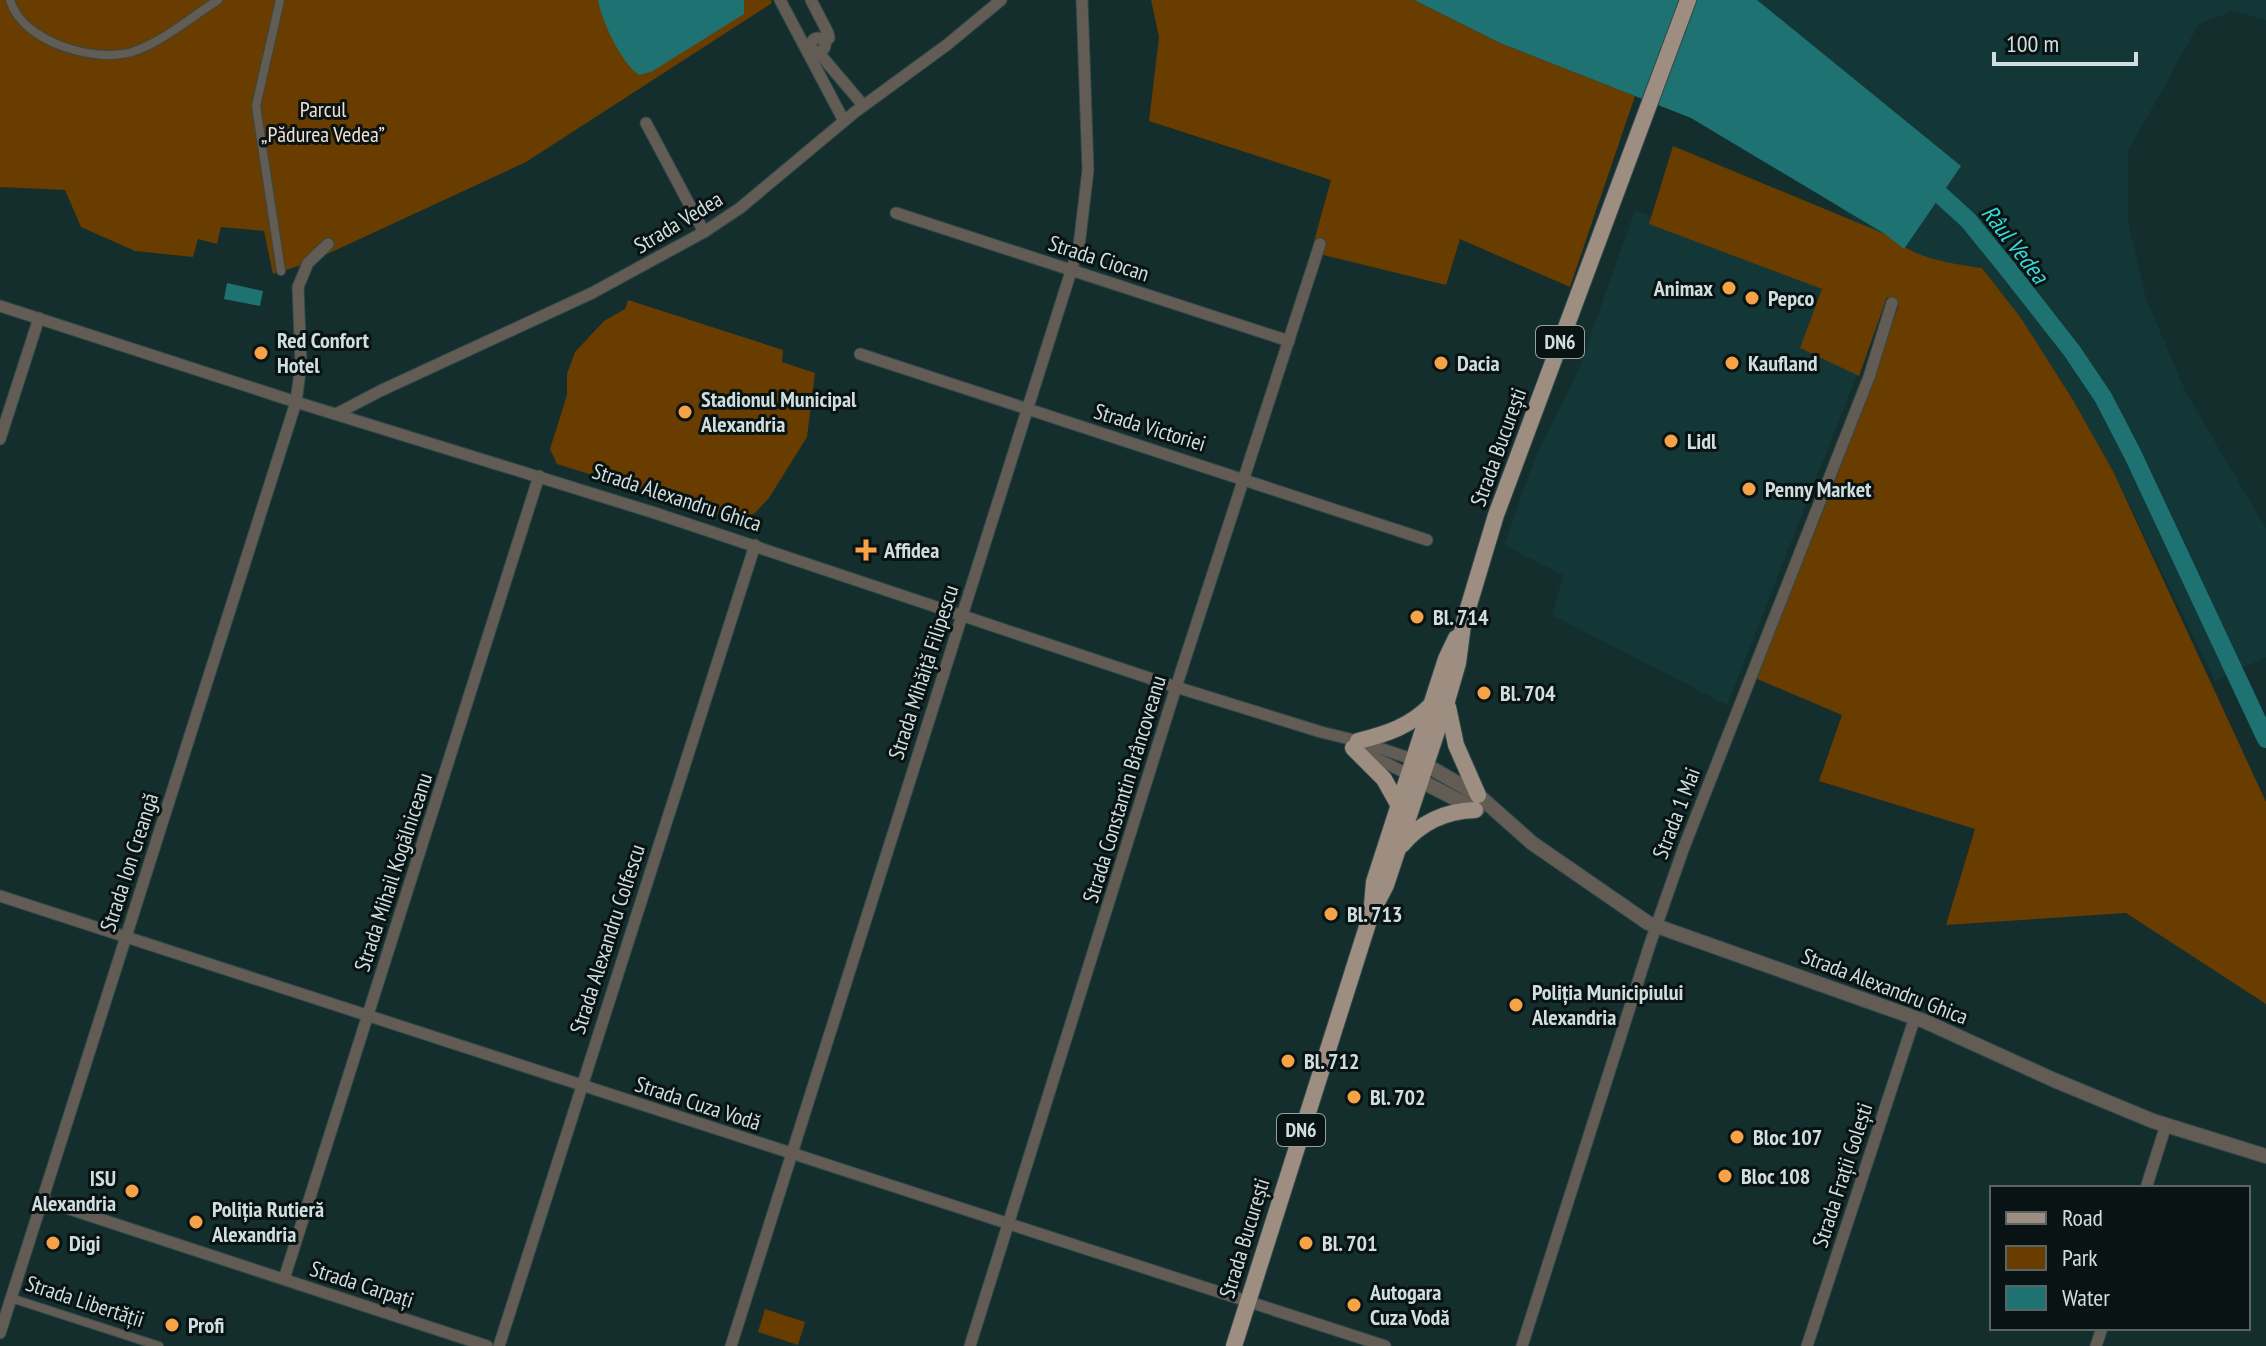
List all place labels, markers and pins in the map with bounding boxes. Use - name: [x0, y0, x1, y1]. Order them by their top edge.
- place label: Animax: [1653, 274, 1713, 302]
- marker: Animax: [1720, 279, 1738, 297]
- place label: Pepco: [1768, 284, 1814, 312]
- marker: Pepco: [1743, 289, 1761, 307]
- place label: Red Confort Hotel: [277, 326, 369, 379]
- marker: Red Confort Hotel: [252, 344, 270, 362]
- place label: Dacia: [1457, 349, 1500, 377]
- place label: Kaufland: [1748, 349, 1818, 377]
- marker: Dacia: [1432, 354, 1450, 372]
- marker: Kaufland: [1723, 354, 1741, 372]
- place label: Stadionul Municipal Alexandria: [700, 385, 857, 438]
- marker: Stadionul Municipal Alexandria: [676, 403, 694, 421]
- place label: Lidl: [1687, 427, 1717, 455]
- marker: Lidl: [1662, 432, 1680, 450]
- place label: Penny Market: [1765, 475, 1872, 503]
- marker: Penny Market: [1740, 480, 1758, 498]
- place label: Affidea: [883, 536, 939, 564]
- marker: Affidea: [855, 539, 877, 561]
- place label: Bl. 714: [1433, 603, 1489, 631]
- marker: Bl. 714: [1408, 608, 1426, 626]
- place label: Bl. 704: [1500, 679, 1556, 707]
- marker: Bl. 704: [1475, 684, 1493, 702]
- place label: Bl. 713: [1347, 900, 1403, 928]
- marker: Bl. 713: [1322, 905, 1340, 923]
- place label: Poliția Municipiului Alexandria: [1531, 978, 1684, 1031]
- marker: Poliția Municipiului Alexandria: [1507, 996, 1525, 1014]
- place label: Bl. 712: [1304, 1047, 1360, 1075]
- marker: Bl. 712: [1279, 1052, 1297, 1070]
- place label: Bl. 702: [1370, 1083, 1426, 1111]
- marker: Bl. 702: [1345, 1088, 1363, 1106]
- place label: Bloc 107: [1753, 1123, 1822, 1151]
- marker: Bloc 107: [1728, 1128, 1746, 1146]
- place label: Bloc 108: [1741, 1162, 1810, 1190]
- place label: ISU Alexandria: [31, 1164, 116, 1217]
- marker: Bloc 108: [1716, 1167, 1734, 1185]
- marker: ISU Alexandria: [123, 1182, 141, 1200]
- place label: Poliția Rutieră Alexandria: [211, 1195, 324, 1248]
- marker: Poliția Rutieră Alexandria: [187, 1213, 205, 1231]
- place label: Digi: [69, 1229, 100, 1257]
- place label: Bl. 701: [1322, 1229, 1378, 1257]
- marker: Digi: [44, 1234, 62, 1252]
- marker: Bl. 701: [1297, 1234, 1315, 1252]
- place label: Autogara Cuza Vodă: [1369, 1278, 1449, 1331]
- marker: Autogara Cuza Vodă: [1345, 1296, 1363, 1314]
- place label: Profi: [188, 1311, 224, 1339]
- marker: Profi: [163, 1316, 181, 1334]

